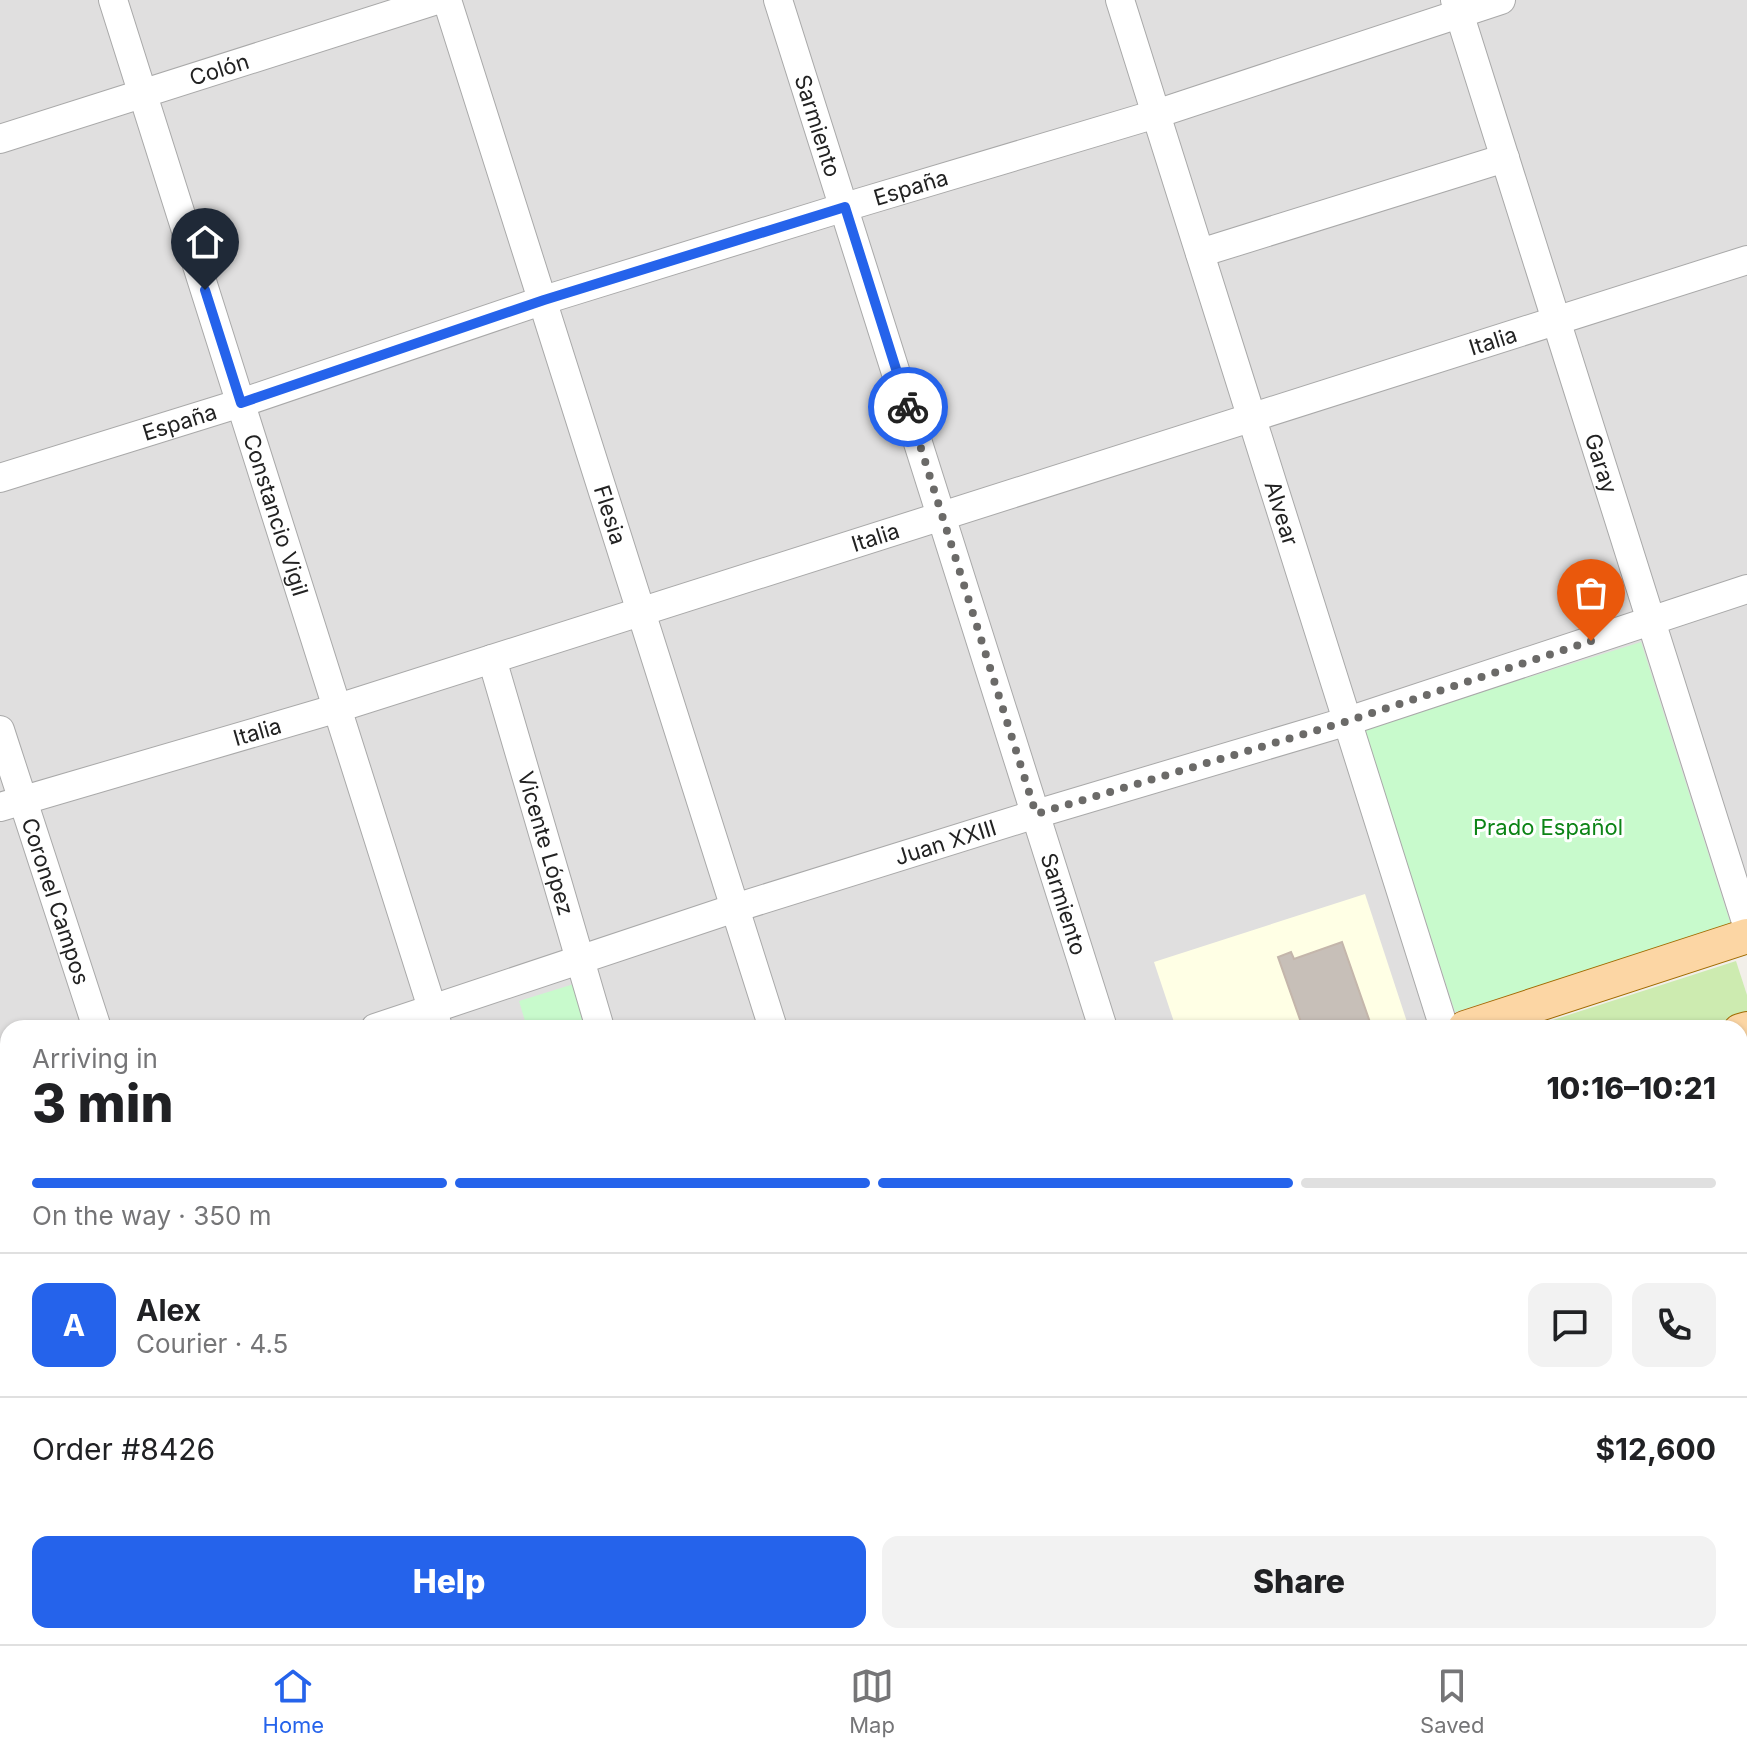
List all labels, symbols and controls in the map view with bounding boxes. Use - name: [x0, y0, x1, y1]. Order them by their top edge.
- street label: Colón: [186, 48, 252, 91]
- street label: Sarmiento: [789, 72, 846, 180]
- street label: España: [870, 164, 951, 211]
- pin: [171, 208, 239, 290]
- icon: home: [183, 220, 227, 264]
- street label: Italia: [1466, 321, 1520, 361]
- courier: [868, 367, 948, 447]
- icon: bike: [886, 385, 930, 429]
- street label: España: [139, 398, 220, 446]
- street label: Garay: [1580, 430, 1623, 497]
- street label: Constancio Vigil: [238, 431, 314, 599]
- street label: Alvear: [1259, 478, 1304, 549]
- street label: Flesia: [589, 482, 632, 547]
- street label: Italia: [848, 517, 903, 557]
- pin: [1557, 559, 1625, 641]
- icon: bag: [1569, 571, 1613, 615]
- street label: Italia: [230, 712, 284, 751]
- street label: Vicente López: [513, 768, 579, 918]
- street label: Juan XXIII: [892, 814, 999, 870]
- park label: Prado Español: [1473, 814, 1623, 840]
- street label: Coronel Campos: [16, 815, 95, 988]
- street label: Sarmiento: [1035, 850, 1092, 958]
- text: Arriving in: [32, 1043, 158, 1074]
- text: 10:16–10:21: [1546, 1070, 1716, 1106]
- text: 3 min: [32, 1072, 174, 1135]
- text: On the way · 350 m: [32, 1200, 271, 1231]
- button: chat: [1528, 1283, 1612, 1367]
- button: phone: [1632, 1283, 1716, 1367]
- text: Alex: [136, 1292, 201, 1328]
- text: A: [63, 1307, 85, 1343]
- text: Courier · 4.5: [136, 1328, 288, 1359]
- text: Order #8426: [32, 1431, 215, 1467]
- text: $12,600: [1595, 1431, 1716, 1467]
- button: Help: [32, 1536, 866, 1628]
- button: Share: [882, 1536, 1716, 1628]
- tab: Home: [263, 1664, 324, 1738]
- tab: Map: [849, 1664, 895, 1738]
- tab: Saved: [1420, 1664, 1484, 1738]

